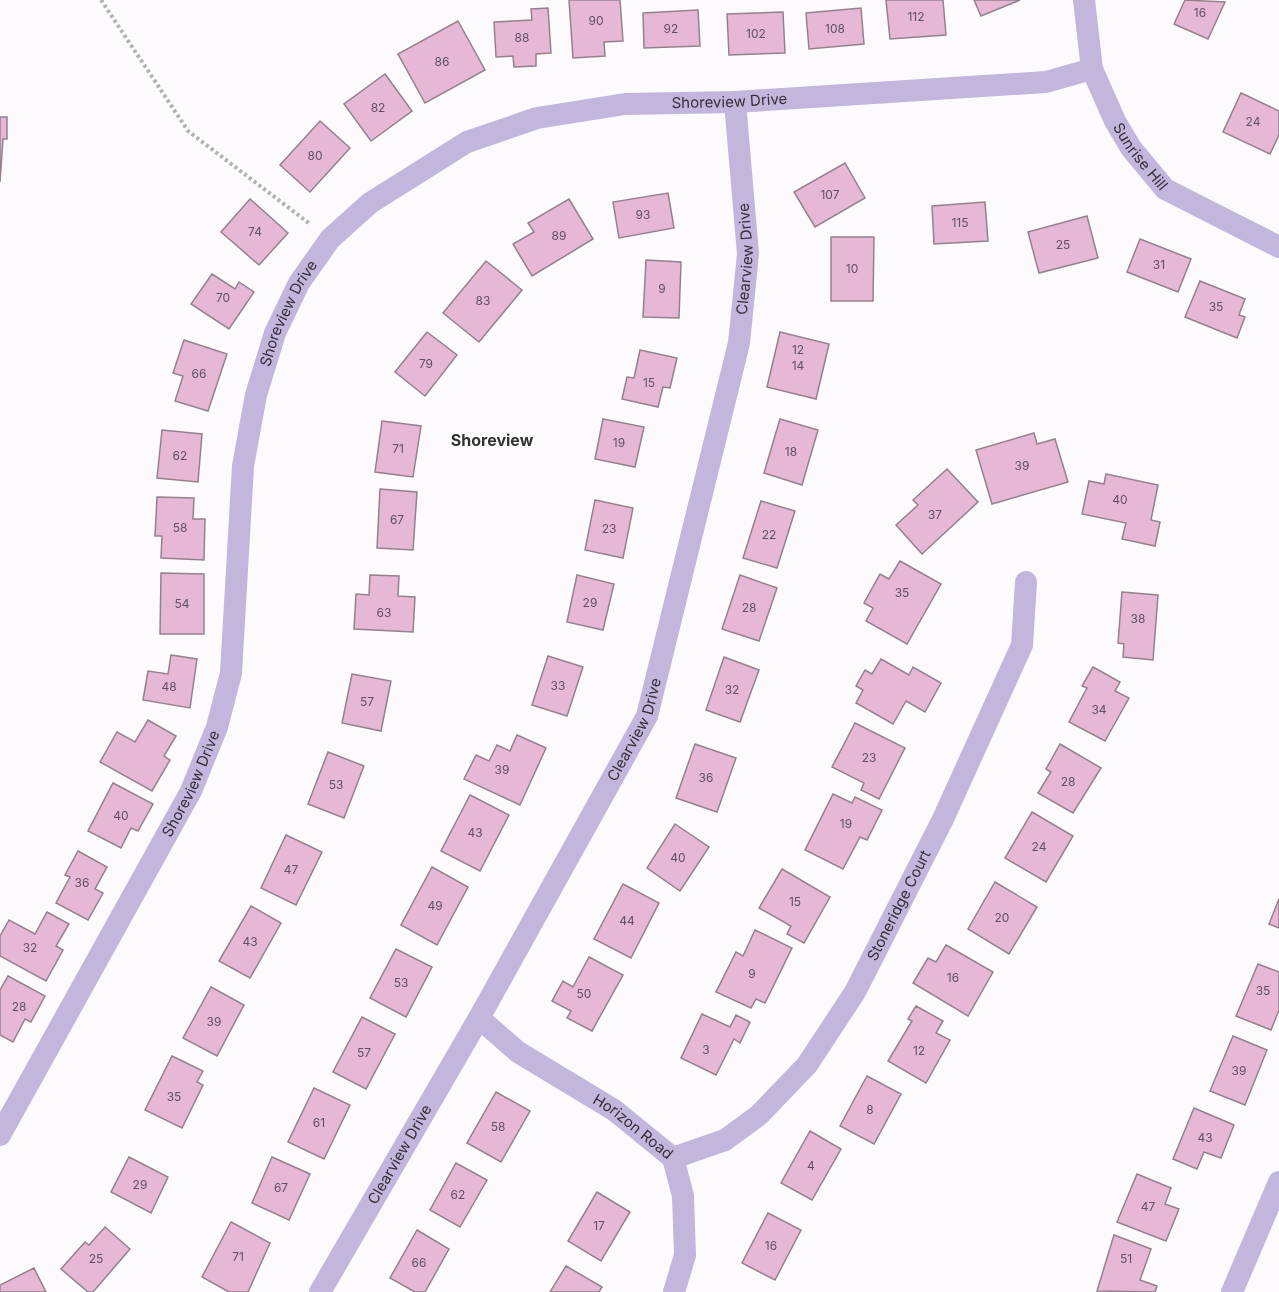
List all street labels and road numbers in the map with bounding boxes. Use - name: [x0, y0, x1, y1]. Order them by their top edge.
- street label: Shoreview Drive: [671, 89, 788, 112]
- street label: Sunrise Hill: [1109, 119, 1172, 194]
- street label: Clearview Drive: [732, 202, 757, 316]
- street label: Shoreview Drive: [255, 256, 321, 369]
- street label: Clearview Drive: [603, 676, 665, 785]
- street label: Shoreview Drive: [157, 728, 224, 840]
- street label: Stoneridge Court: [863, 847, 935, 964]
- street label: Horizon Road: [590, 1090, 677, 1163]
- street label: Clearview Drive: [363, 1101, 436, 1207]

